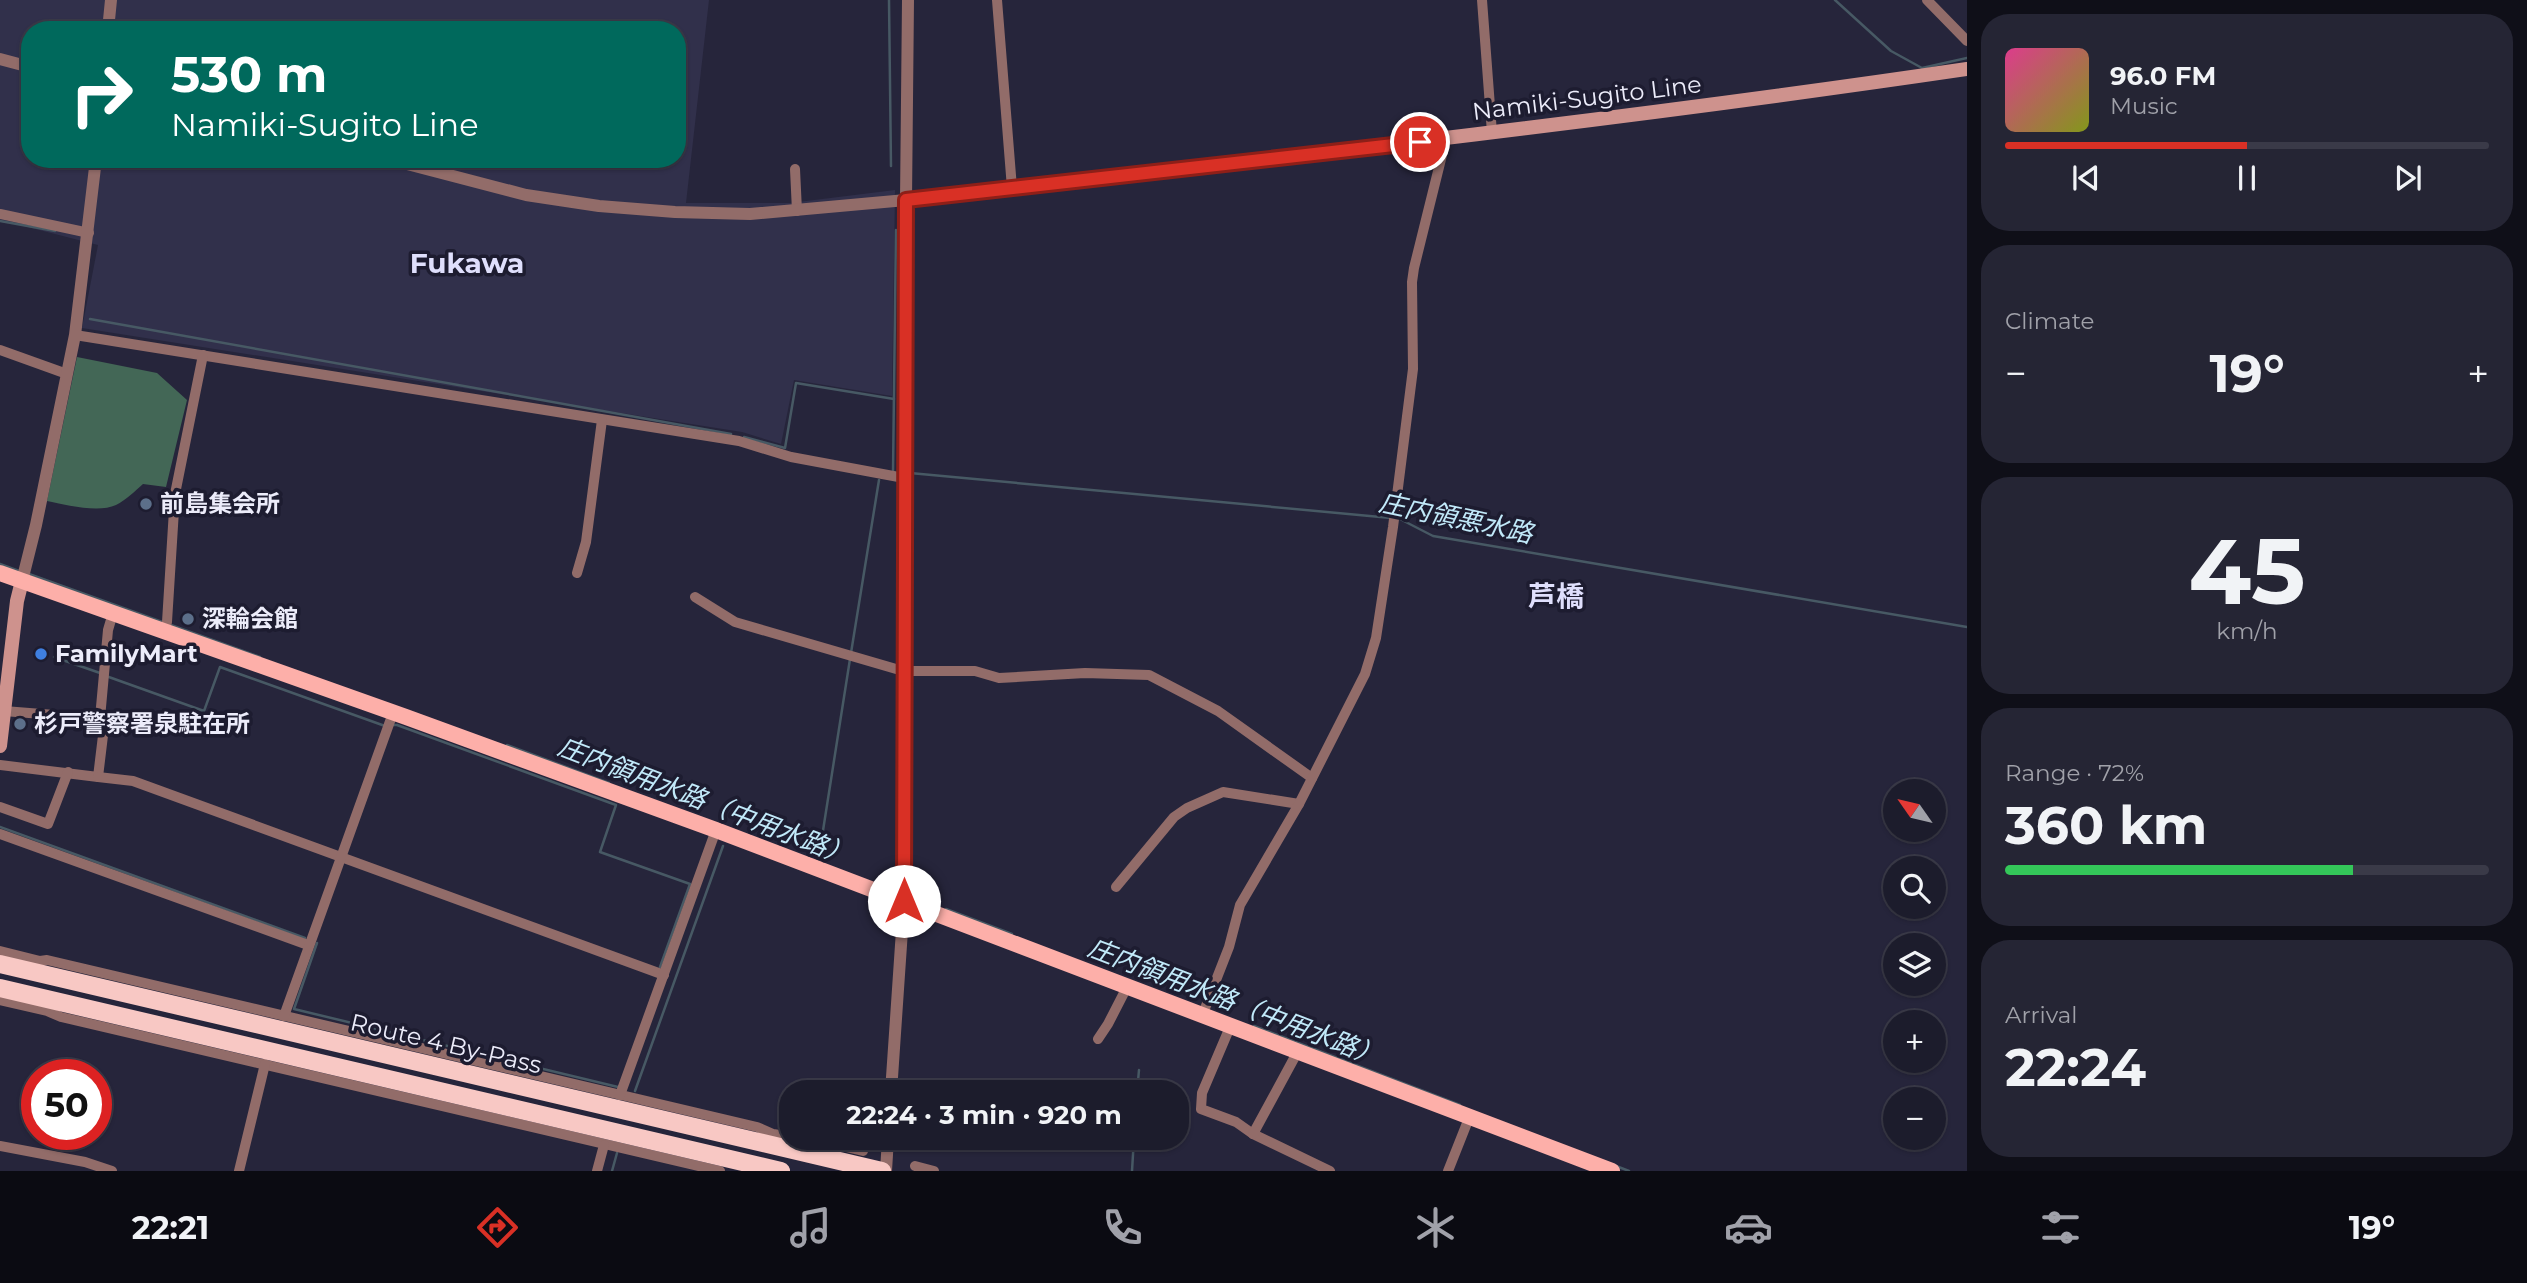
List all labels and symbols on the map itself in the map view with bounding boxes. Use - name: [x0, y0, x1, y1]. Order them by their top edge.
- street label: Namiki-Sugito Line: [1471, 69, 1703, 126]
- pin: [1390, 112, 1450, 172]
- district label: Fukawa: [410, 246, 524, 280]
- water label: 庄内領悪水路: [1376, 486, 1538, 550]
- place label: 前島集会所: [160, 489, 280, 518]
- marker: 前島集会所: [138, 496, 154, 512]
- district label: 芦橋: [1528, 579, 1584, 613]
- place label: 深輪会館: [202, 604, 298, 633]
- marker: 深輪会館: [180, 611, 196, 627]
- place label: FamilyMart: [55, 639, 198, 668]
- marker: FamilyMart: [33, 646, 49, 662]
- place label: 杉戸警察署泉駐在所: [34, 709, 250, 738]
- marker: 杉戸警察署泉駐在所: [12, 716, 28, 732]
- water label: 庄内領用水路（中用水路）: [554, 730, 856, 872]
- north arrow: [1883, 779, 1946, 842]
- position arrow: [867, 864, 941, 938]
- water label: 庄内領用水路（中用水路）: [1084, 931, 1386, 1073]
- street label: Route 4 By-Pass: [348, 1007, 544, 1080]
- speed limit sign: 50: [21, 1059, 112, 1150]

